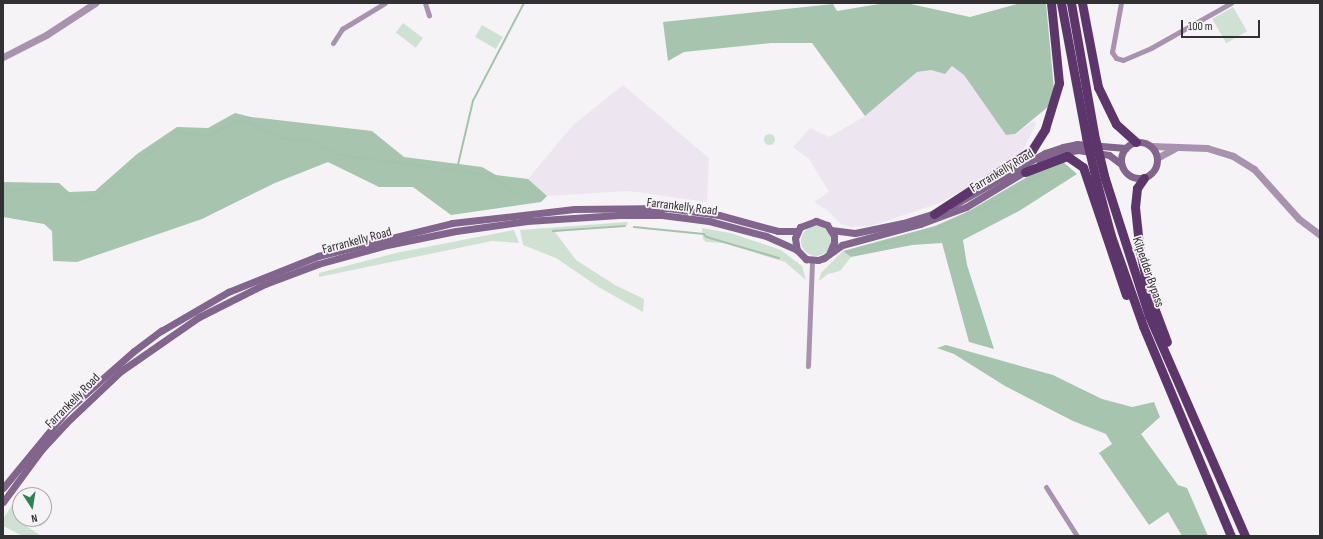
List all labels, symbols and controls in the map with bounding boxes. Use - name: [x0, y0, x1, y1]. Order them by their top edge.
- scale bar: [1183, 12, 1262, 38]
- text: 100 m: [1188, 19, 1213, 34]
- street label: Farrankelly Road: [968, 146, 1036, 196]
- street label: Farrankelly Road: [646, 195, 718, 219]
- street label: Farrankelly Road: [321, 224, 393, 258]
- street label: Kilpedder Bypass: [1129, 235, 1167, 309]
- street label: Farrankelly Road: [42, 370, 104, 432]
- north arrow: [12, 487, 52, 527]
- text: N: [30, 511, 39, 525]

